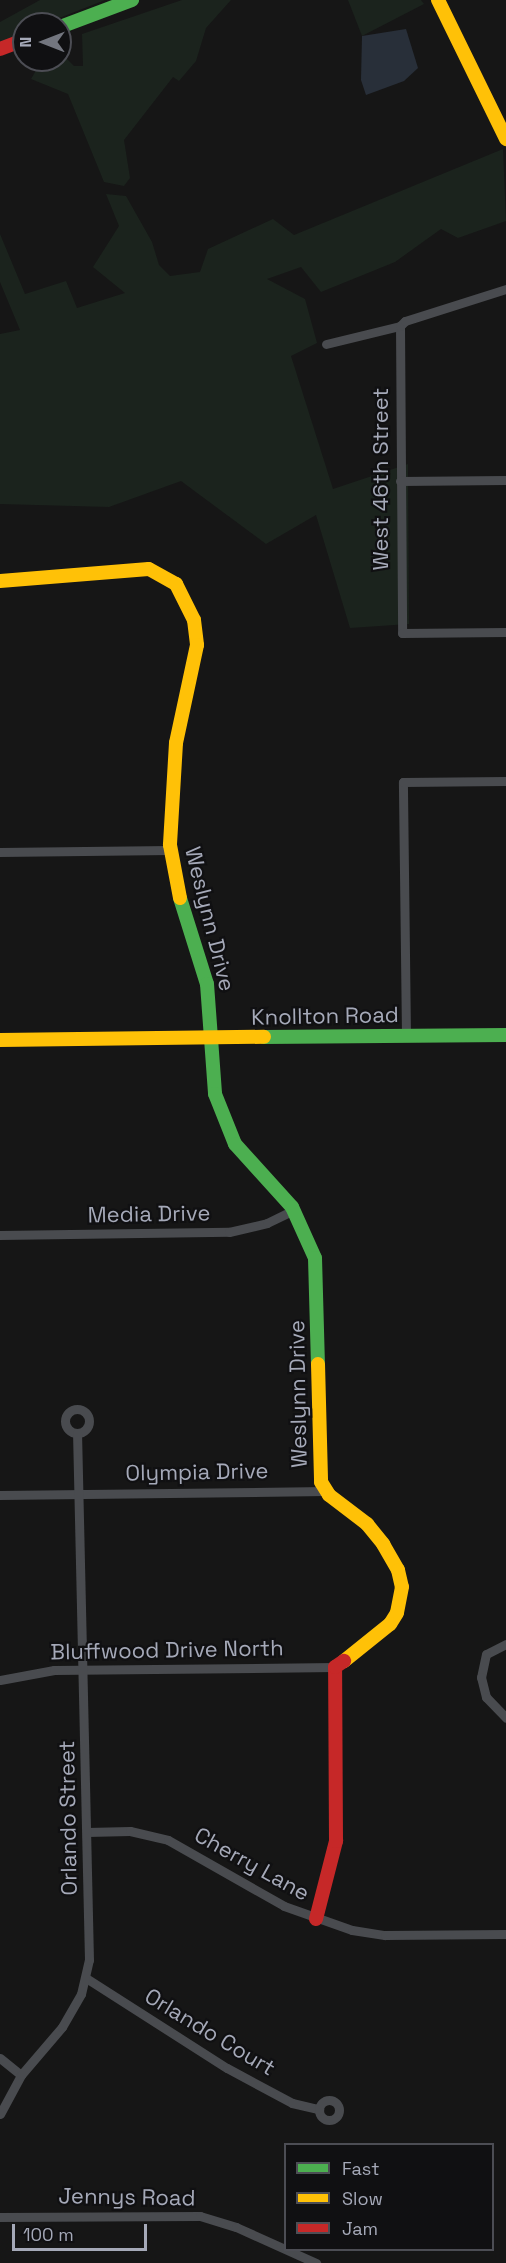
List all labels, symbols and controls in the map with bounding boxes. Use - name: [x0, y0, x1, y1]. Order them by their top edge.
- north arrow: [12, 12, 72, 72]
- text: N: [15, 37, 36, 47]
- street label: West 46th Street: [368, 388, 394, 570]
- street label: Weslynn Drive: [179, 844, 241, 994]
- street label: Knollton Road: [251, 1002, 399, 1030]
- street label: Media Drive: [87, 1200, 211, 1228]
- street label: Weslynn Drive: [284, 1320, 312, 1468]
- street label: Olympia Drive: [125, 1458, 269, 1486]
- street label: Bluffwood Drive North: [50, 1635, 284, 1665]
- street label: Orlando Street: [53, 1740, 83, 1896]
- street label: Cherry Lane: [190, 1822, 314, 1906]
- street label: Orlando Court: [140, 1983, 280, 2081]
- legend: [284, 2143, 494, 2251]
- text: Fast: [342, 2157, 379, 2180]
- street label: Jennys Road: [58, 2183, 196, 2211]
- text: Slow: [342, 2187, 383, 2210]
- scale bar: [15, 2212, 150, 2250]
- text: Jam: [342, 2217, 378, 2240]
- text: 100 m: [23, 2223, 74, 2246]

